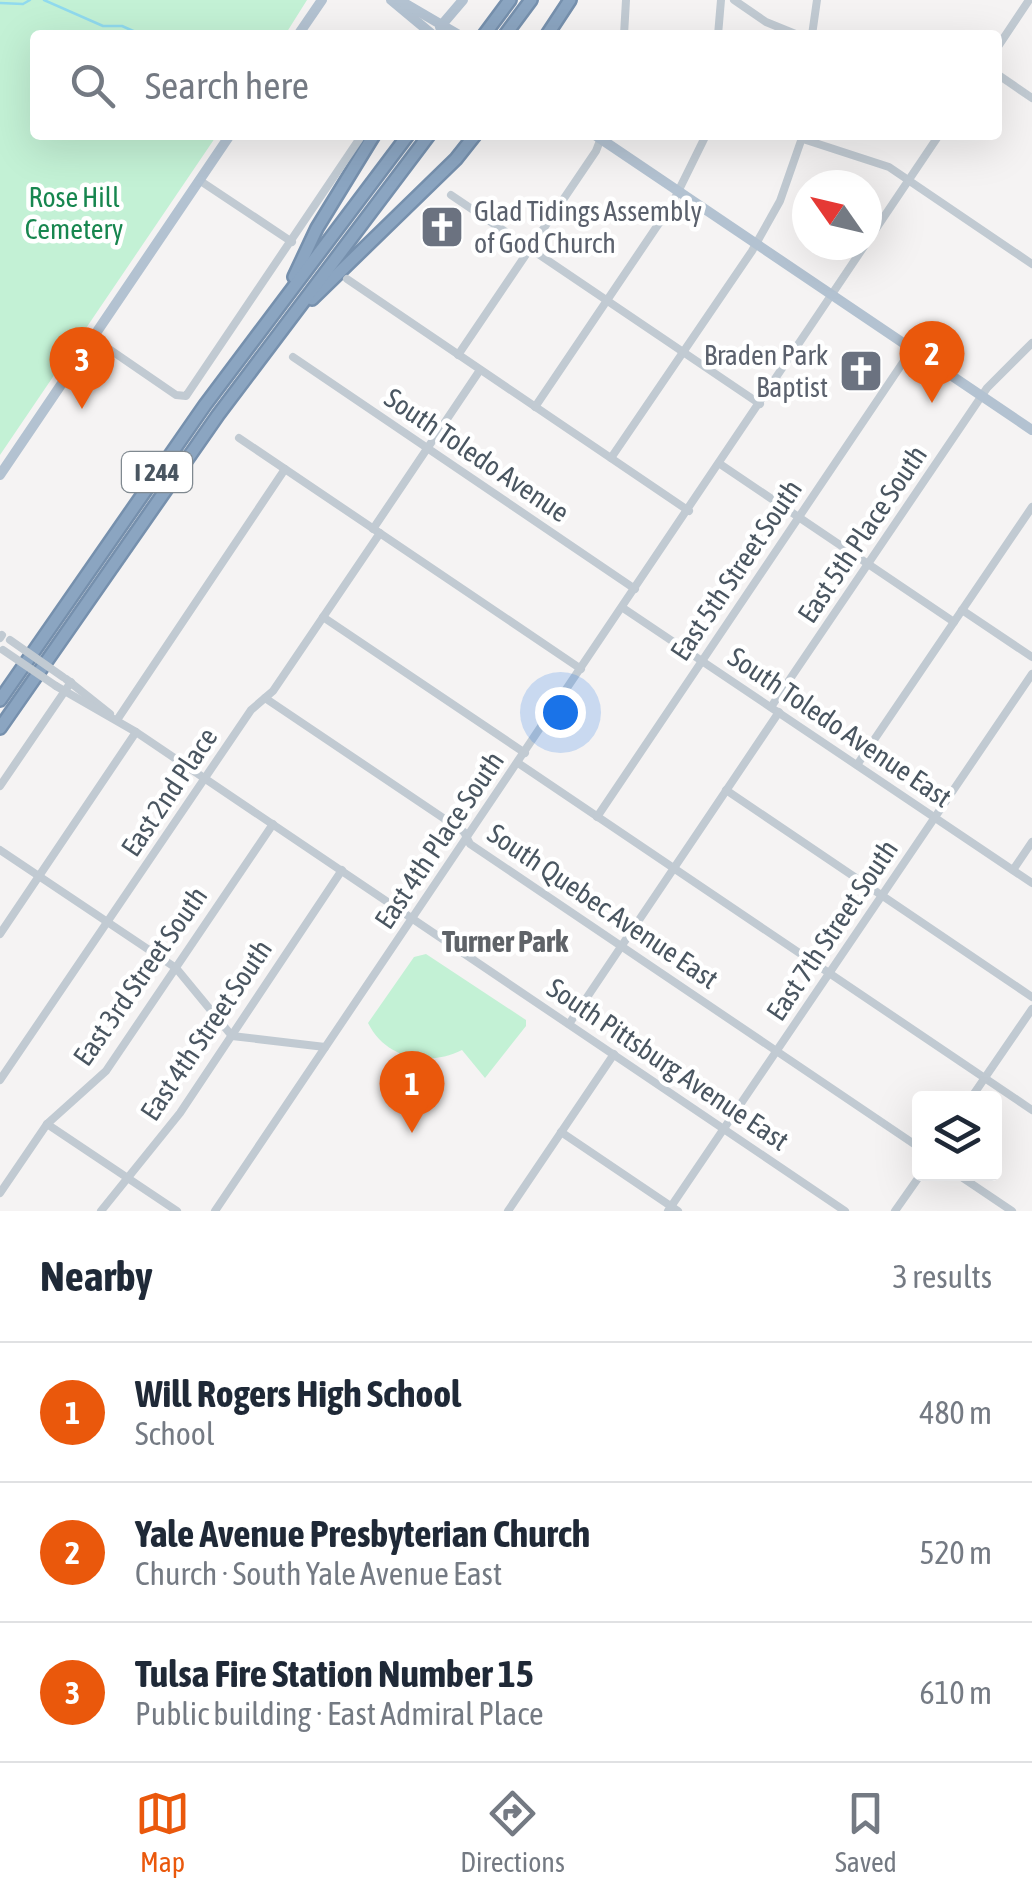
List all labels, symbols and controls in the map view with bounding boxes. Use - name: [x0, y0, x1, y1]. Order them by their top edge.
- search box: [30, 30, 1002, 140]
- icon: search: [65, 58, 120, 113]
- text: Search here: [145, 64, 309, 107]
- north arrow: [792, 170, 882, 260]
- park label: Rose Hill Cemetery: [25, 181, 123, 245]
- place label: Glad Tidings Assembly of God Church: [474, 195, 702, 259]
- church icon: Glad Tidings Assembly of God Church: [419, 204, 465, 250]
- pin: 2: [900, 320, 964, 403]
- pin: 3: [49, 326, 114, 409]
- place label: Braden Park Baptist: [704, 339, 828, 403]
- church icon: Braden Park Baptist: [838, 348, 884, 394]
- street label: South Toledo Avenue: [379, 382, 575, 528]
- street label: East 5th Place South: [791, 439, 933, 629]
- road number: I 244: [122, 452, 192, 492]
- street label: East 5th Street South: [664, 474, 808, 666]
- street label: South Toledo Avenue East: [722, 641, 958, 813]
- your location: [535, 687, 586, 738]
- street label: East 2nd Place: [114, 722, 224, 862]
- street label: East 4th Place South: [368, 745, 510, 935]
- street label: South Quebec Avenue East: [482, 817, 724, 995]
- street label: East 7th Street South: [760, 834, 904, 1026]
- street label: East 3rd Street South: [66, 881, 214, 1071]
- district label: Turner Park: [442, 924, 569, 958]
- street label: East 4th Street South: [134, 934, 278, 1126]
- street label: South Pittsburg Avenue East: [541, 971, 795, 1157]
- pin: 1: [380, 1050, 444, 1133]
- map controls: [912, 1091, 1002, 1181]
- button: layers: [912, 1091, 1002, 1181]
- text: Nearby: [40, 1252, 153, 1300]
- text: 3 results: [893, 1258, 992, 1295]
- text: Will Rogers High School: [135, 1372, 461, 1415]
- text: 1: [65, 1394, 80, 1431]
- text: 480 m: [919, 1394, 992, 1431]
- text: School: [135, 1415, 214, 1452]
- text: Yale Avenue Presbyterian Church: [135, 1512, 590, 1555]
- text: 2: [65, 1534, 80, 1571]
- text: 520 m: [919, 1534, 992, 1571]
- text: Church · South Yale Avenue East: [135, 1555, 502, 1592]
- text: Tulsa Fire Station Number 15: [135, 1652, 534, 1695]
- text: 3: [65, 1674, 80, 1711]
- text: 610 m: [919, 1674, 992, 1711]
- text: Public building · East Admiral Place: [135, 1695, 544, 1732]
- tab: Map: [135, 1786, 190, 1878]
- tab: Directions: [460, 1786, 565, 1878]
- tab: Saved: [835, 1786, 897, 1878]

